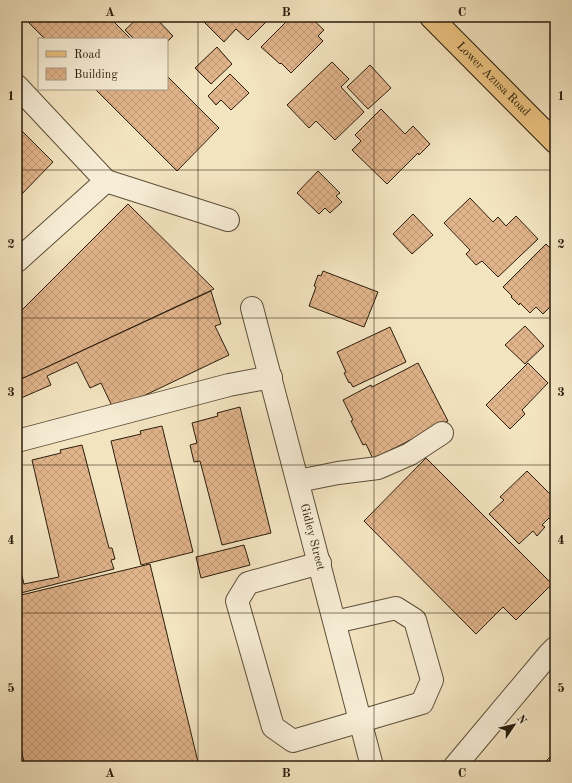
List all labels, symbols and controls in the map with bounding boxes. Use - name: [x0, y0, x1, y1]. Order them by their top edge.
- text: A: [105, 6, 115, 19]
- text: B: [281, 6, 291, 19]
- text: C: [458, 6, 466, 19]
- legend: [38, 38, 168, 90]
- street label: Lower Azusa Road: [454, 40, 532, 119]
- text: Road: [74, 49, 101, 61]
- text: Building: [74, 69, 118, 81]
- text: 1: [7, 90, 15, 103]
- text: 1: [557, 90, 565, 103]
- text: 2: [7, 238, 15, 251]
- text: 2: [557, 238, 565, 251]
- text: 3: [7, 386, 15, 399]
- text: 3: [557, 386, 565, 399]
- street label: Gidley Street: [298, 503, 327, 572]
- text: 4: [7, 534, 15, 547]
- text: 4: [557, 534, 565, 547]
- text: 5: [7, 682, 15, 695]
- text: 5: [557, 682, 565, 695]
- north arrow: [494, 705, 534, 745]
- text: N: [514, 714, 528, 727]
- text: A: [105, 767, 115, 780]
- text: B: [281, 767, 291, 780]
- text: C: [458, 767, 466, 780]

